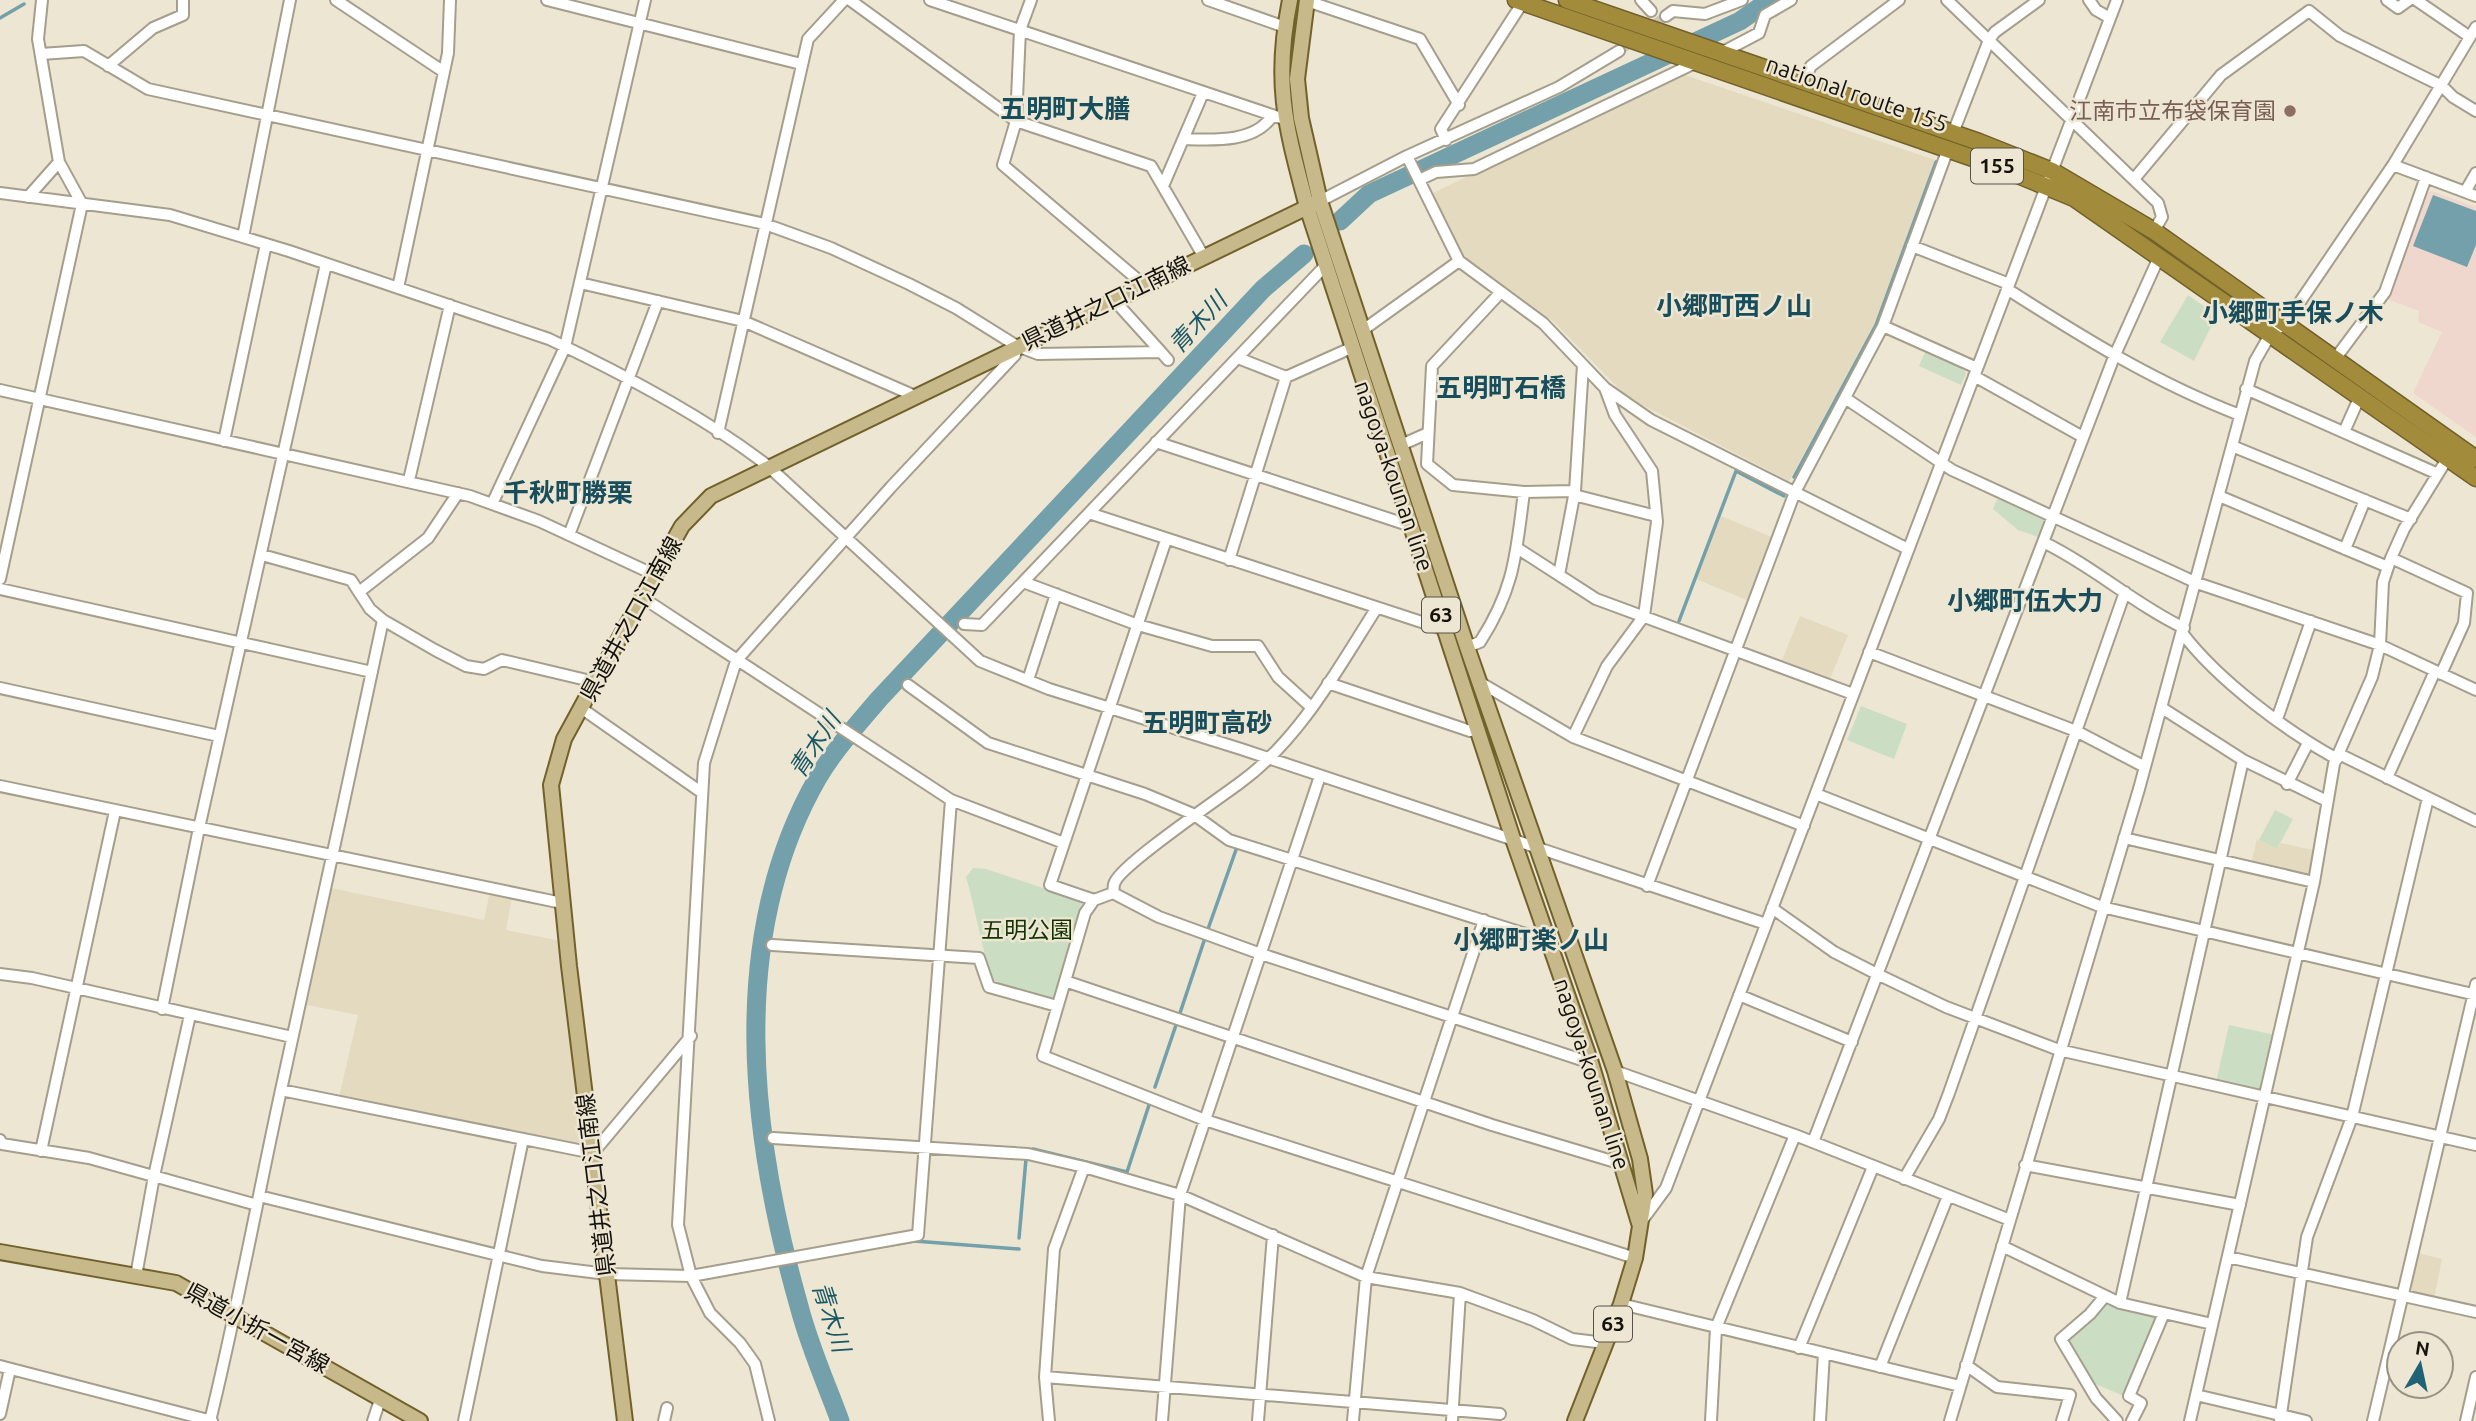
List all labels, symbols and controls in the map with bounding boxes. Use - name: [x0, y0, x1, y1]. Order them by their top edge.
- street label: national route 155: [1763, 51, 1951, 136]
- district label: 五明町大膳: [1000, 94, 1130, 123]
- place label: 江南市立布袋保育園: [2069, 98, 2276, 123]
- marker: 江南市立布袋保育園: [2282, 103, 2298, 119]
- road number: 155: [1971, 148, 2023, 184]
- street label: 県道井之口江南線: [1018, 251, 1194, 354]
- water label: 青木川: [1163, 285, 1234, 358]
- district label: 小郷町西ノ山: [1656, 291, 1812, 320]
- district label: 小郷町手保ノ木: [2202, 298, 2384, 327]
- district label: 五明町石橋: [1436, 373, 1566, 402]
- street label: nagoya-kounan line: [1350, 377, 1439, 574]
- district label: 千秋町勝栗: [503, 478, 633, 507]
- street label: 県道井之口江南線: [575, 532, 686, 705]
- district label: 小郷町伍大力: [1947, 586, 2103, 615]
- road number: 63: [1422, 598, 1460, 632]
- water label: 青木川: [784, 705, 847, 782]
- district label: 五明町高砂: [1142, 708, 1272, 737]
- park label: 五明公園: [981, 917, 1073, 942]
- district label: 小郷町楽ノ山: [1453, 925, 1609, 954]
- street label: nagoya-kounan line: [1550, 975, 1635, 1173]
- street label: 県道井之口江南線: [572, 1092, 619, 1278]
- street label: 県道小折一宮線: [181, 1278, 334, 1378]
- water label: 青木川: [808, 1278, 856, 1358]
- road number: 63: [1594, 1306, 1632, 1342]
- north arrow: [2385, 1330, 2455, 1400]
- text: N: [2414, 1336, 2431, 1360]

